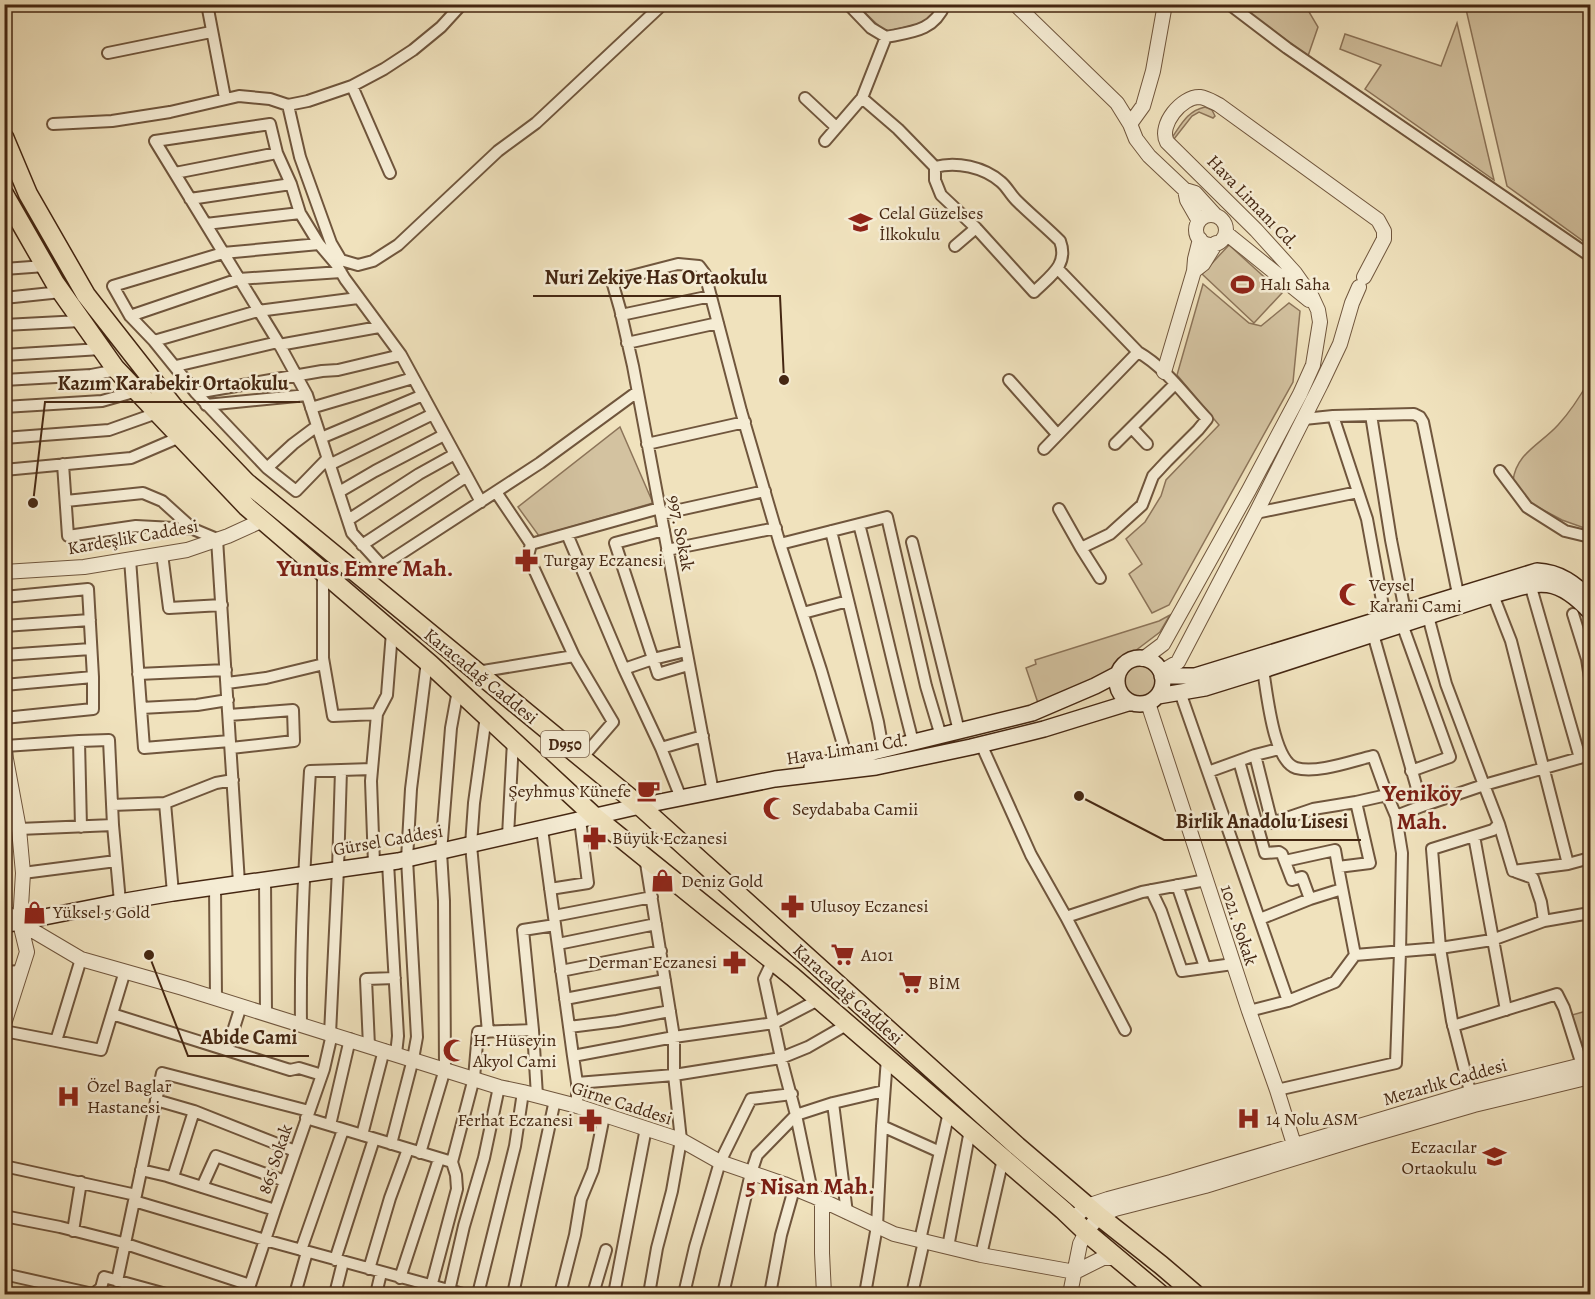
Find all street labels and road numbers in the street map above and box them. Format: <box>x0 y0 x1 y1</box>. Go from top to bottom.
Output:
street label: Hava Limanı Cd. <box>1202 149 1304 255</box>
street label: 997. Sokak <box>662 493 700 573</box>
street label: Kardeşlik Caddesi <box>66 514 200 560</box>
street label: Karacadağ Caddesi <box>419 622 543 730</box>
street label: Hava Limanı Cd. <box>784 728 910 770</box>
road number: D950 <box>541 731 589 757</box>
street label: Gürsel Caddesi <box>331 819 445 861</box>
street label: 1021. Sokak <box>1215 882 1263 968</box>
street label: Karacadağ Caddesi <box>788 938 908 1050</box>
street label: Mezarlık Caddesi <box>1380 1053 1510 1111</box>
street label: Girne Caddesi <box>569 1075 675 1131</box>
street label: 865 Sokak <box>252 1121 298 1197</box>

